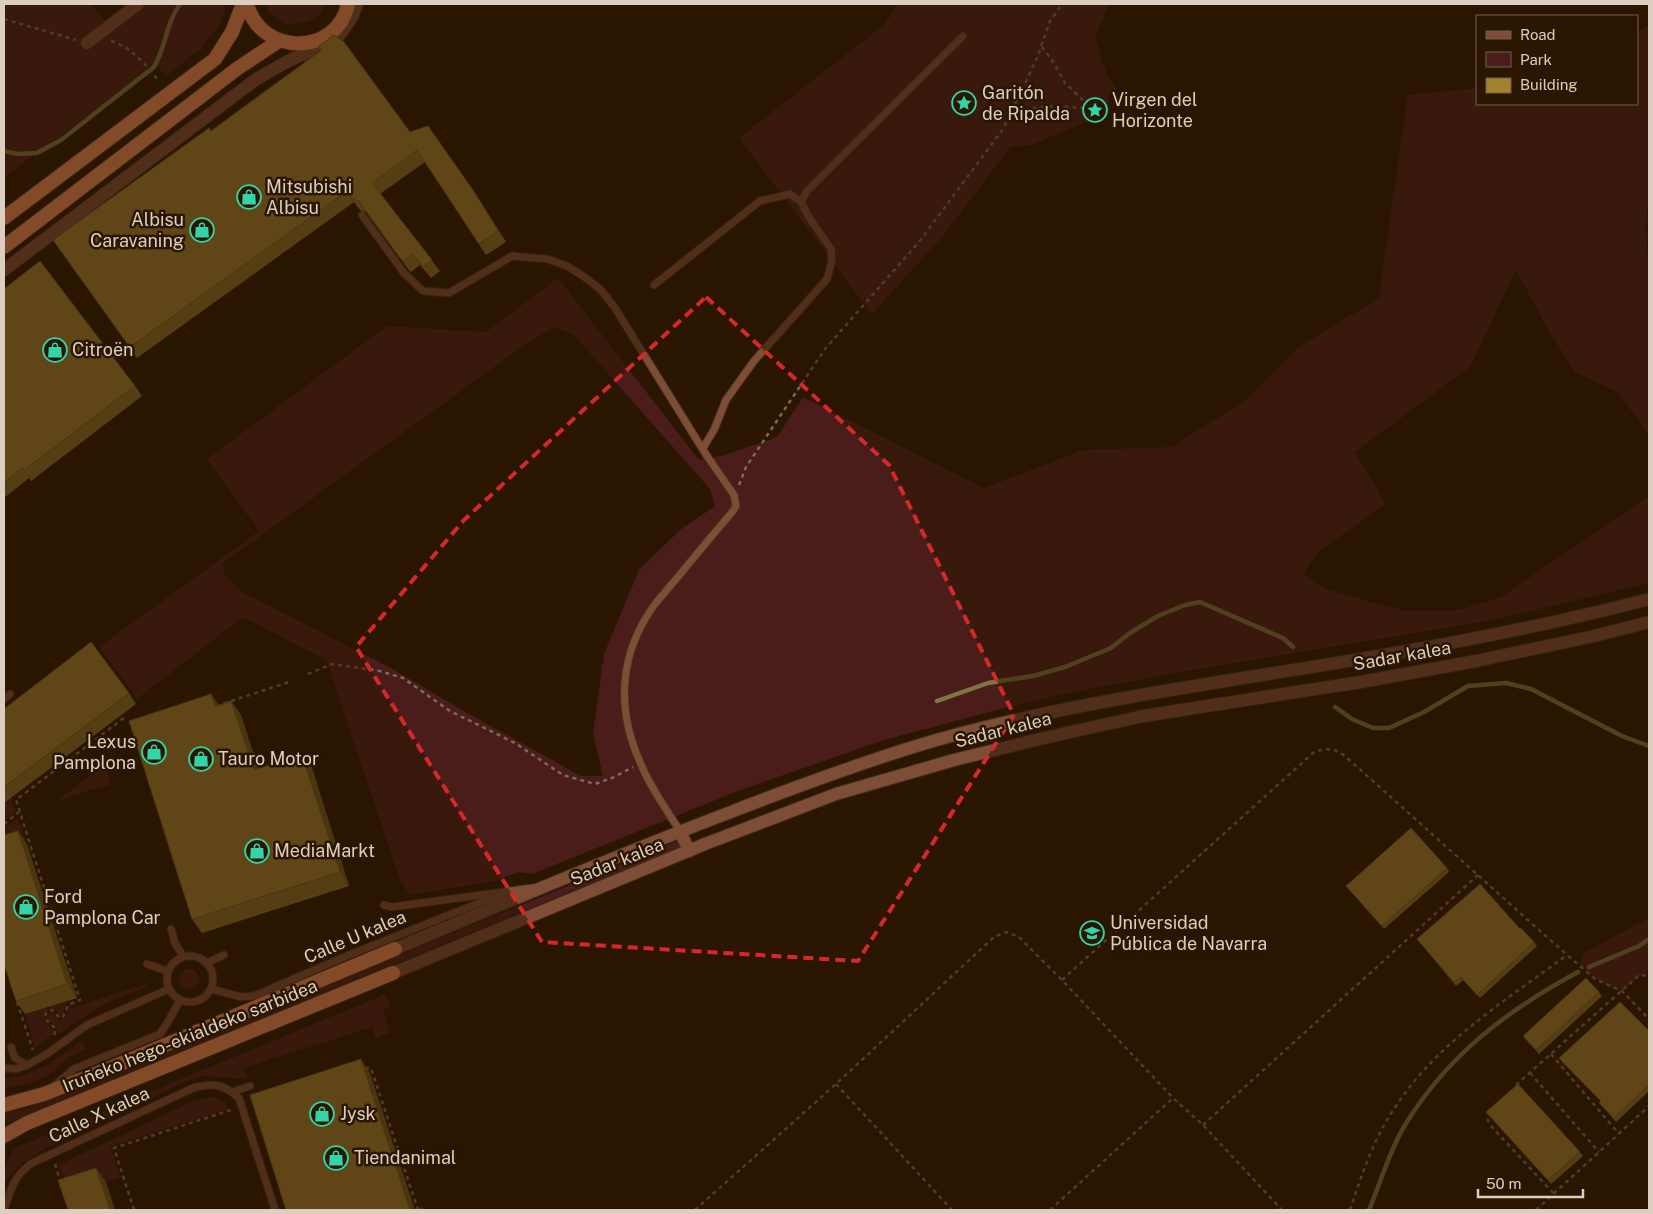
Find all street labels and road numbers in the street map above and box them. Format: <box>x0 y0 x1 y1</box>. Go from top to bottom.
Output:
street label: Sadar kalea <box>1351 637 1452 674</box>
street label: Sadar kalea <box>952 707 1053 752</box>
street label: Sadar kalea <box>567 833 667 890</box>
street label: Calle U kalea <box>301 906 409 967</box>
street label: Iruñeko hego-ekialdeko sarbidea <box>59 975 320 1096</box>
street label: Calle X kalea <box>45 1082 152 1147</box>

